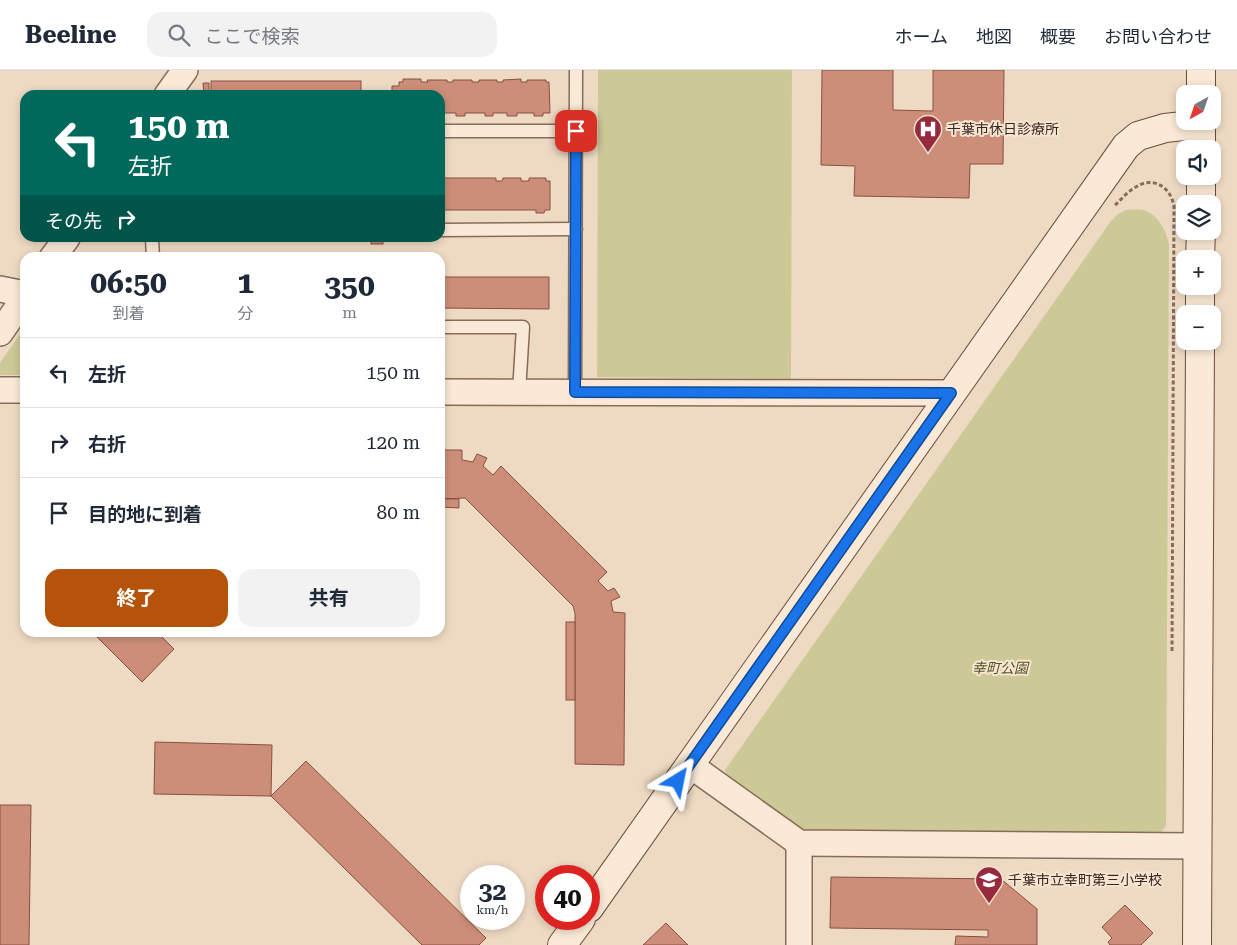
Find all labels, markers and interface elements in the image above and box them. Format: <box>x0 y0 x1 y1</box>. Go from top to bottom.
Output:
search box <box>147 12 497 57</box>
text: Beeline <box>25 21 117 49</box>
icon: search <box>165 21 193 49</box>
text: ここで検索 <box>205 25 300 48</box>
text: ホーム <box>895 26 948 47</box>
text: 地図 <box>976 26 1012 47</box>
text: 概要 <box>1040 26 1076 47</box>
text: お問い合わせ <box>1104 26 1212 47</box>
north arrow <box>1176 85 1221 130</box>
map controls <box>1176 85 1221 350</box>
text: 150 m <box>128 106 229 147</box>
icon: left <box>45 110 110 175</box>
pin <box>555 110 597 152</box>
hospital icon: 千葉市休日診療所 <box>913 114 943 153</box>
icon: arrive <box>562 117 590 145</box>
place label: 千葉市休日診療所 <box>947 121 1059 137</box>
button: sound <box>1176 140 1221 185</box>
text: 左折 <box>128 154 172 179</box>
button: layers <box>1176 195 1221 240</box>
icon: right <box>112 205 140 233</box>
text: その先 <box>45 210 102 233</box>
button: + <box>1176 250 1221 295</box>
text: 06:50 <box>90 265 167 300</box>
text: 1 <box>237 265 254 300</box>
text: 350 <box>324 268 375 303</box>
text: m <box>342 303 357 322</box>
text: 到着 <box>113 304 145 323</box>
text: 分 <box>238 304 254 323</box>
button: − <box>1176 305 1221 350</box>
icon: left <box>45 359 73 387</box>
text: 150 m <box>366 361 420 384</box>
text: 左折 <box>88 363 126 386</box>
icon: right <box>45 429 73 457</box>
text: 120 m <box>366 431 420 454</box>
text: 右折 <box>88 433 126 456</box>
icon: arrive <box>45 499 73 527</box>
text: 80 m <box>377 501 420 524</box>
text: 目的地に到着 <box>88 503 202 526</box>
button: 終了 <box>45 569 228 627</box>
button: 共有 <box>238 569 420 627</box>
park label: 幸町公園 <box>972 660 1030 676</box>
position arrow <box>651 754 703 806</box>
speed limit sign: 40 <box>535 865 600 930</box>
school or university icon: 千葉市立幸町第三小学校 <box>974 865 1004 904</box>
place label: 千葉市立幸町第三小学校 <box>1008 872 1162 888</box>
text: 32 <box>478 877 507 906</box>
text: km/h <box>476 903 509 917</box>

